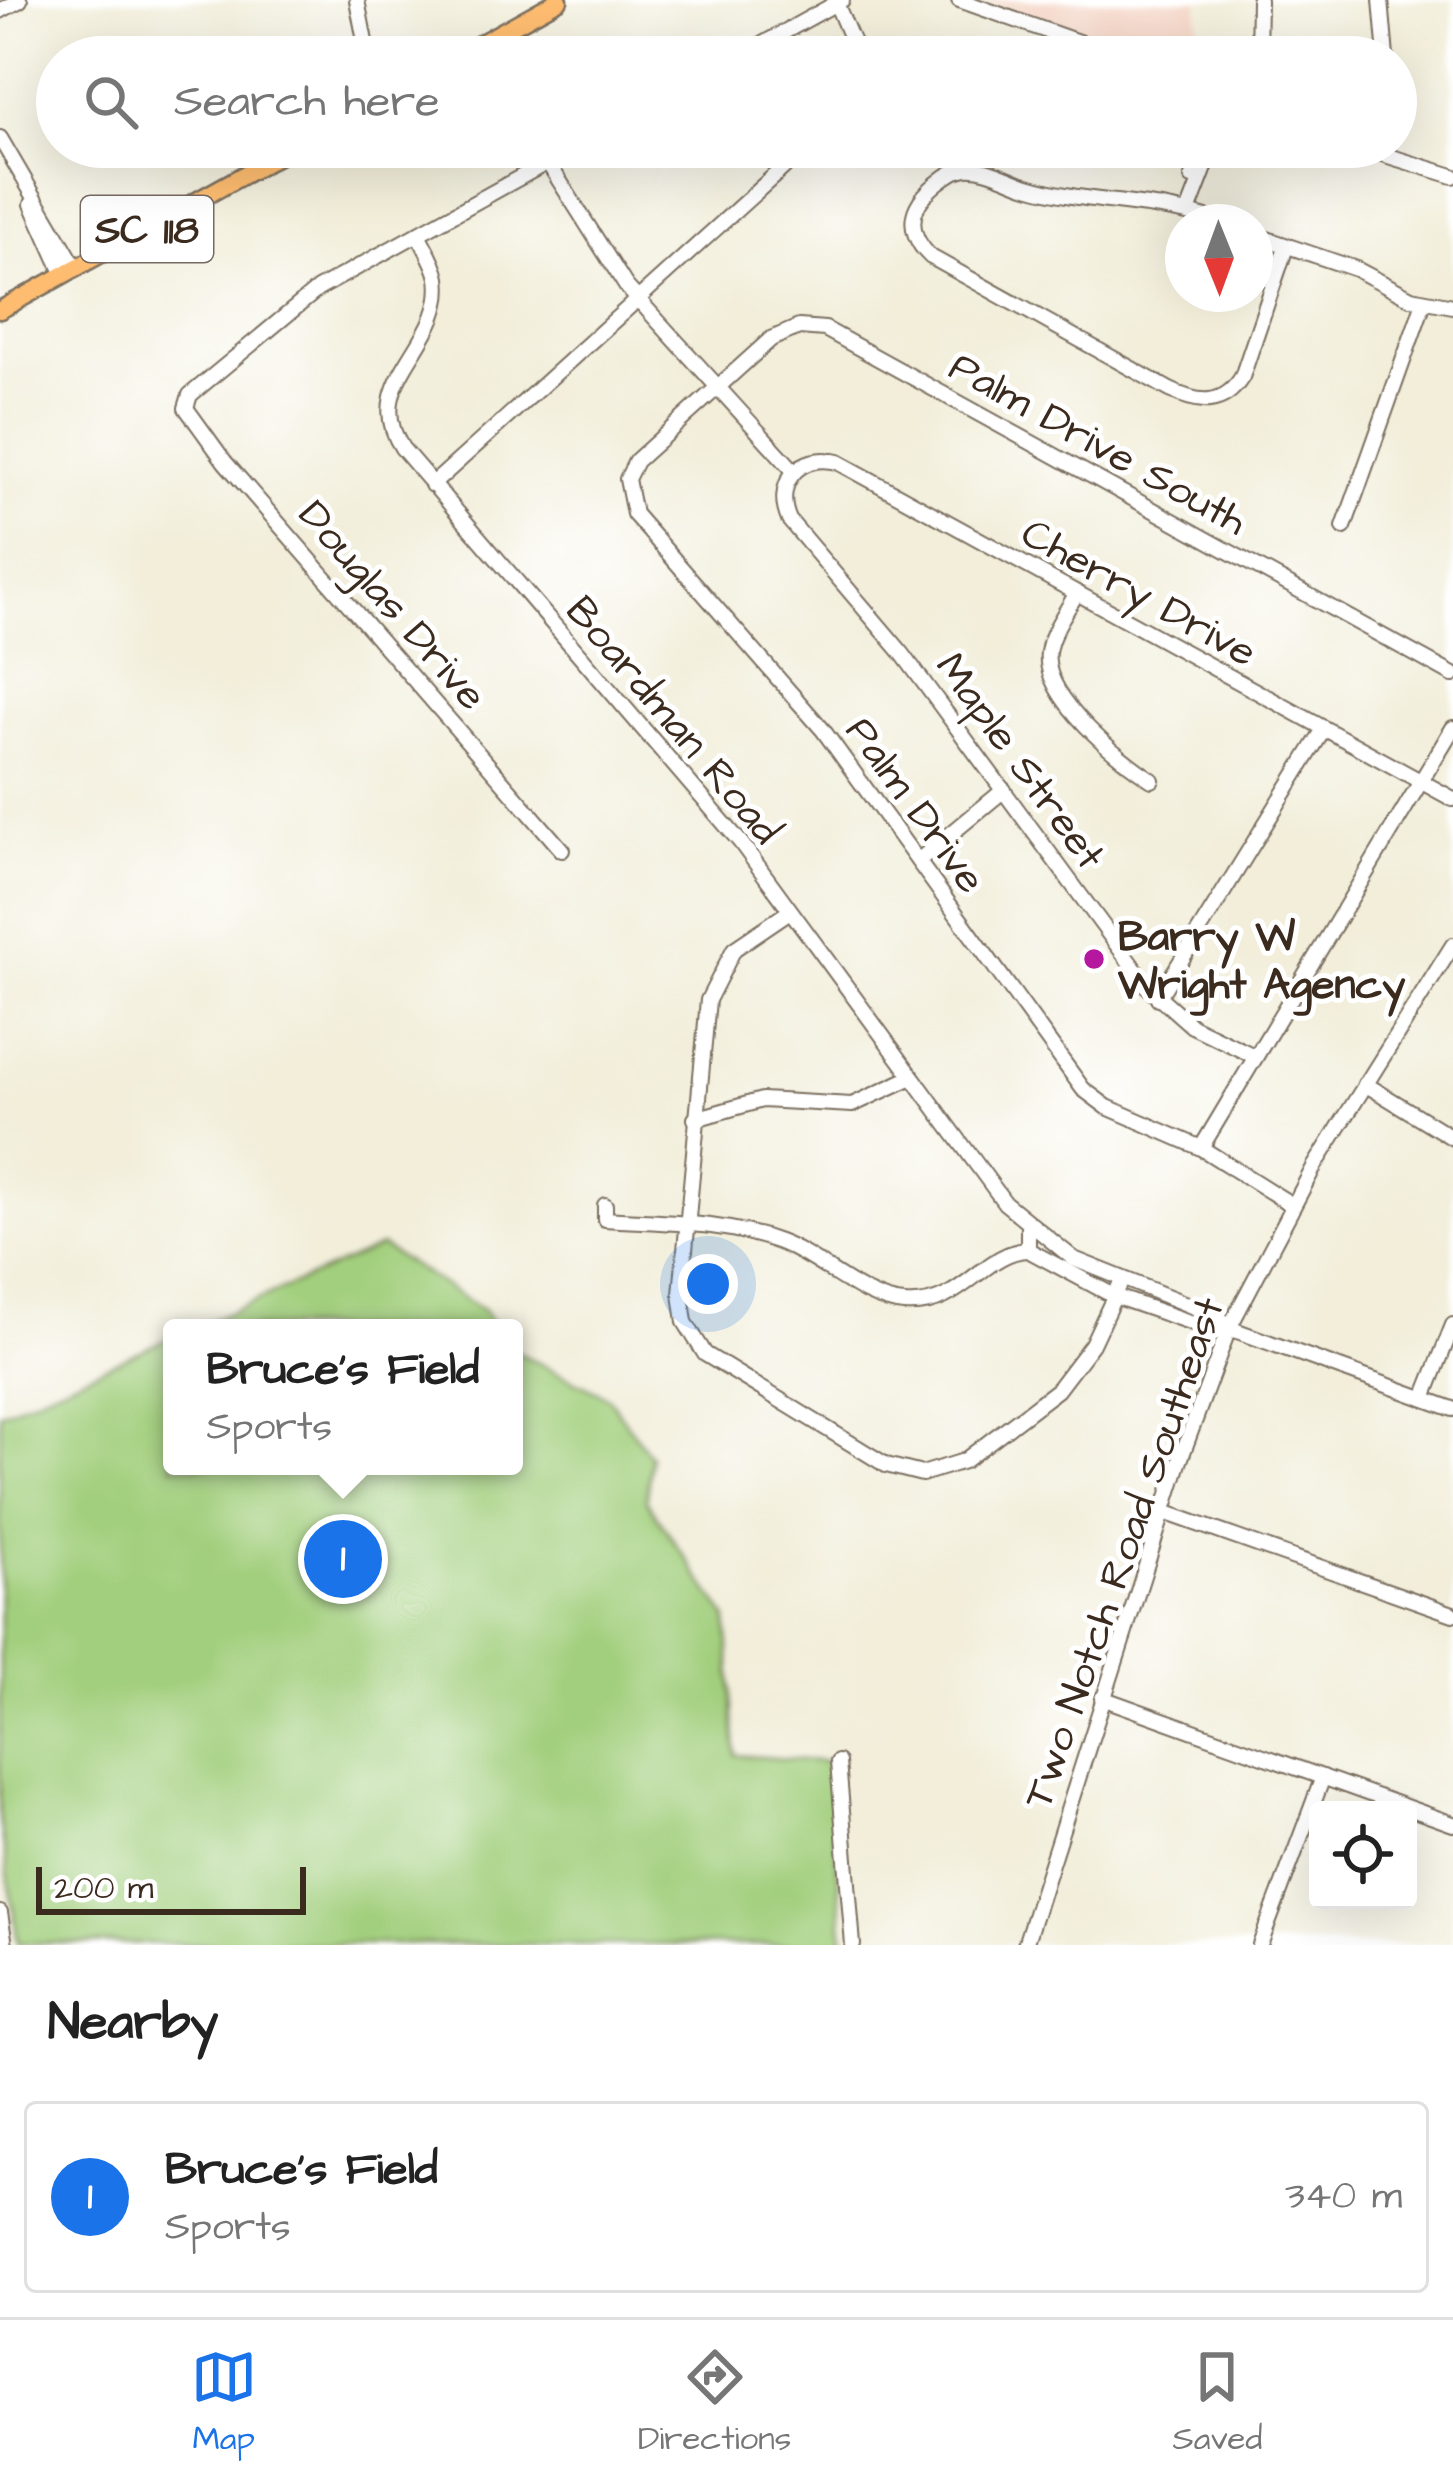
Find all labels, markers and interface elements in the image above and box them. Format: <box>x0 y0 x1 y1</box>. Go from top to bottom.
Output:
search box <box>36 36 1417 168</box>
icon: search <box>78 69 144 135</box>
text: Search here <box>174 71 440 133</box>
road number: SC 118 <box>81 196 213 262</box>
north arrow <box>1165 204 1273 312</box>
street label: Palm Drive South <box>938 339 1257 551</box>
street label: Douglas Drive <box>284 488 499 723</box>
street label: Cherry Drive <box>1010 505 1267 683</box>
street label: Boardman Road <box>552 584 794 858</box>
street label: Maple Street <box>921 641 1118 882</box>
street label: Palm Drive <box>831 706 998 906</box>
place label: Barry W Wright Agency <box>1117 909 1405 1017</box>
marker: Barry W Wright Agency <box>1081 946 1107 972</box>
your location <box>678 1254 738 1314</box>
street label: Two Notch Road Southeast <box>1010 1290 1240 1816</box>
popup <box>163 1319 523 1475</box>
text: Bruce's Field <box>207 1339 479 1401</box>
text: Sports <box>207 1401 332 1455</box>
pin: 1 <box>304 1514 382 1604</box>
map controls <box>1309 1801 1417 1909</box>
button: locate <box>1309 1801 1417 1909</box>
scale bar <box>36 1861 306 1914</box>
text: 200 m <box>54 1865 153 1911</box>
text: Nearby <box>48 1988 218 2059</box>
text: Bruce's Field <box>165 2139 438 2201</box>
text: 1 <box>88 2170 93 2224</box>
text: 340 m <box>1285 2170 1402 2224</box>
text: Sports <box>165 2201 291 2255</box>
tab: Map <box>191 2344 257 2462</box>
tab: Directions <box>638 2344 791 2462</box>
tab: Saved <box>1172 2344 1262 2462</box>

